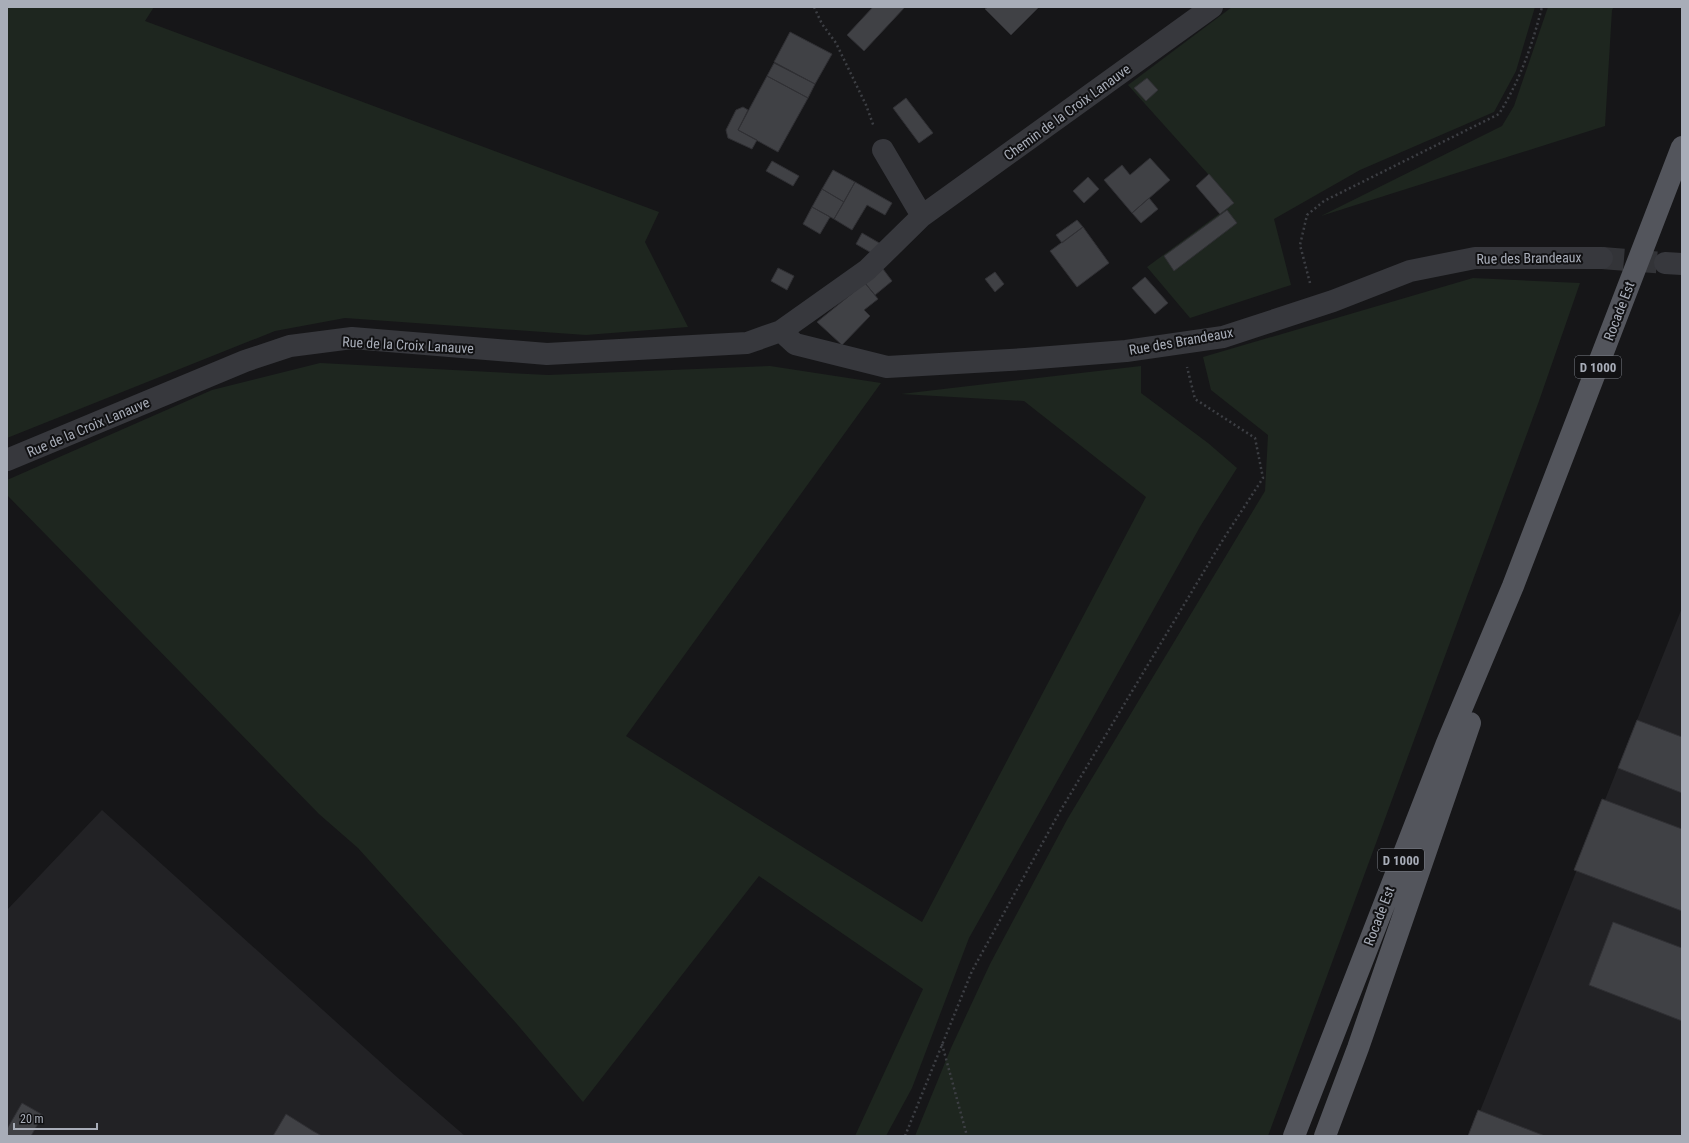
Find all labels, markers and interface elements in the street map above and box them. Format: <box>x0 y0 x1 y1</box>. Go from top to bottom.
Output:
street label: Chemin de la Croix Lanauve <box>1001 60 1134 163</box>
street label: Rue des Brandeaux <box>1476 249 1582 267</box>
street label: Rocade Est <box>1600 279 1638 343</box>
street label: Rue des Brandeaux <box>1128 324 1234 358</box>
street label: Rue de la Croix Lanauve <box>342 334 475 356</box>
road number: D 1000 <box>1575 356 1621 378</box>
street label: Rue de la Croix Lanauve <box>24 394 152 460</box>
road number: D 1000 <box>1378 849 1424 871</box>
street label: Rocade Est <box>1360 884 1398 948</box>
scale bar <box>14 1105 97 1131</box>
text: 20 m <box>20 1112 44 1126</box>

